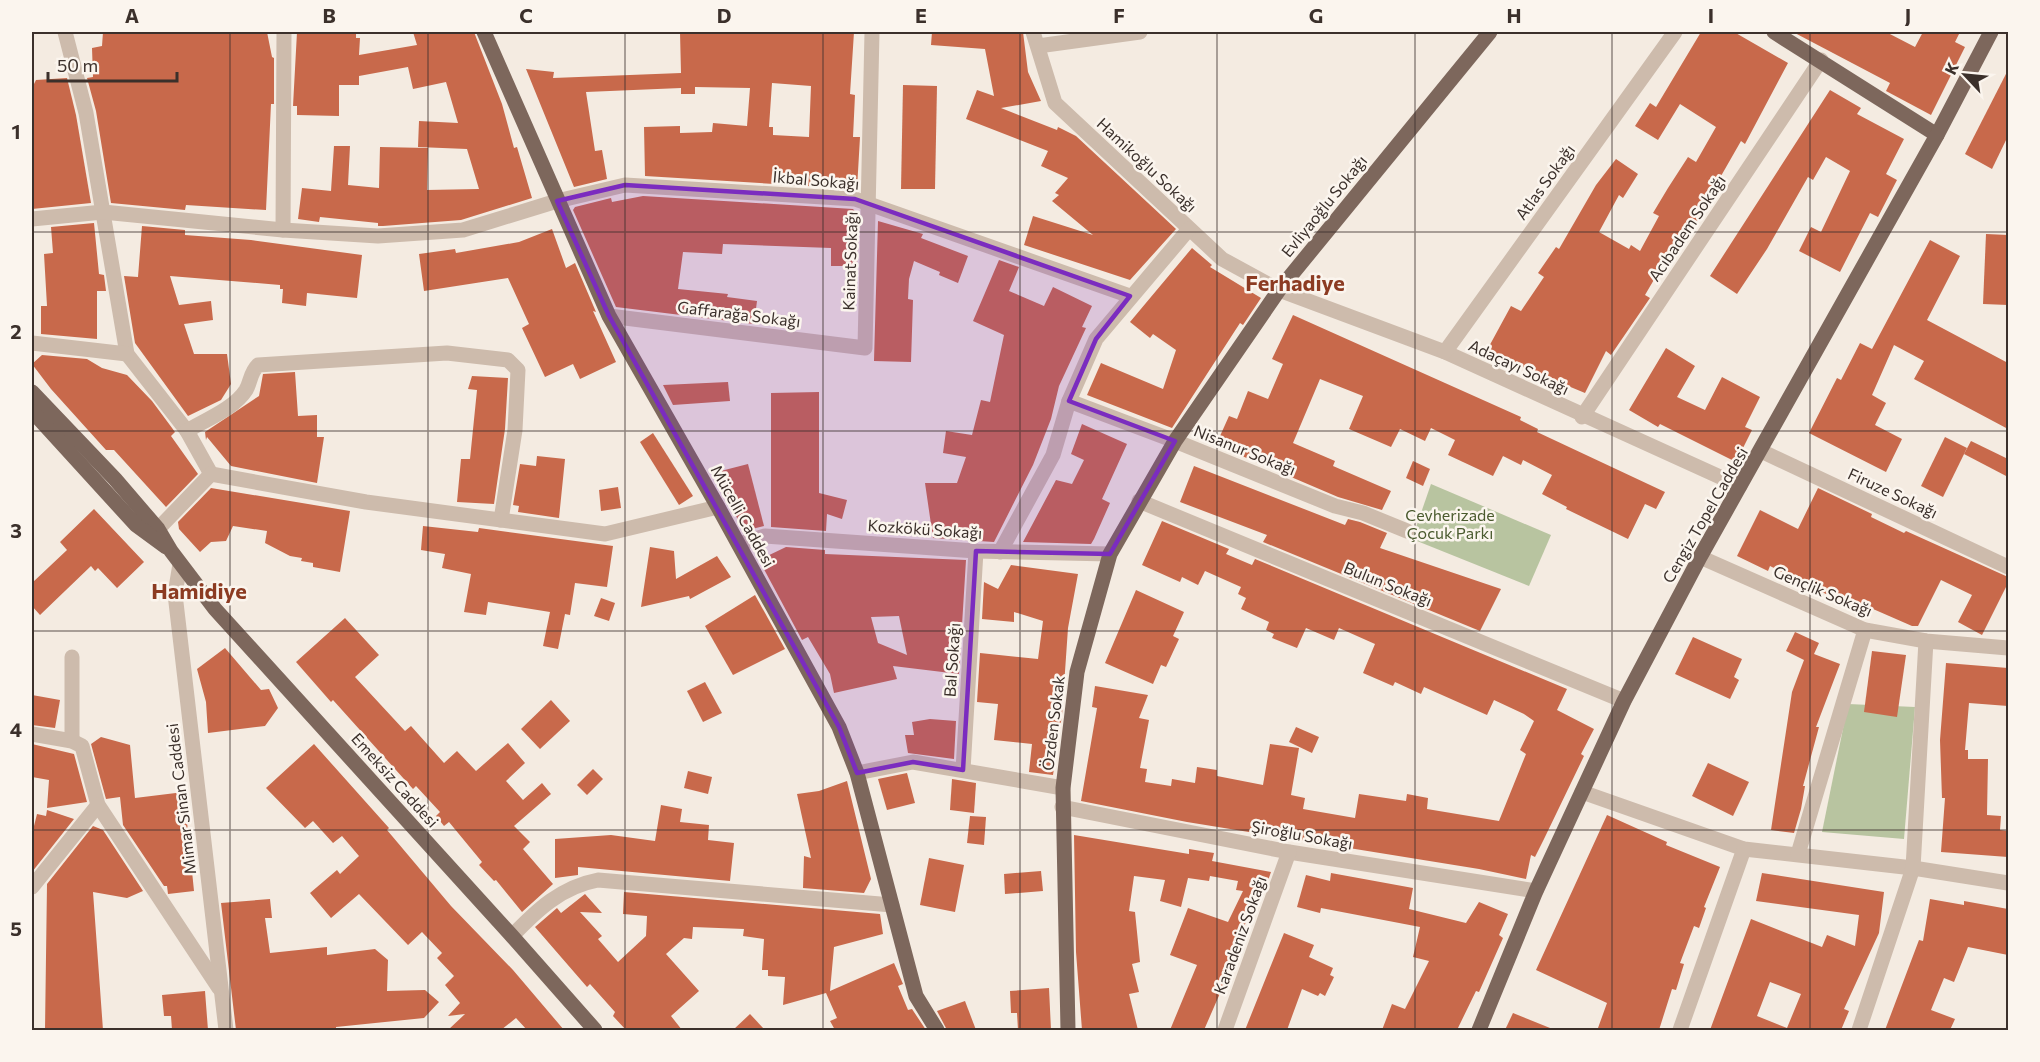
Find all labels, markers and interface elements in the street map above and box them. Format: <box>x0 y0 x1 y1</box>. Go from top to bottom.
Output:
text: A <box>125 3 139 27</box>
text: B <box>322 3 336 27</box>
text: C <box>519 3 533 27</box>
text: D <box>717 3 731 27</box>
text: E <box>915 3 927 27</box>
text: F <box>1113 3 1125 27</box>
text: G <box>1309 3 1323 27</box>
text: H <box>1507 3 1522 27</box>
text: I <box>1708 3 1714 27</box>
text: J <box>1905 3 1911 27</box>
scale bar <box>48 45 177 83</box>
north arrow <box>1935 45 1995 105</box>
text: 50 m <box>57 54 98 76</box>
text: K <box>1940 59 1962 77</box>
street label: Hamikoğlu Sokağı <box>1093 113 1201 216</box>
text: 1 <box>11 119 21 143</box>
street label: Atlas Sokağı <box>1511 140 1578 223</box>
street label: Evliyaoğlu Sokağı <box>1277 151 1370 260</box>
street label: İkbal Sokağı <box>772 166 860 193</box>
street label: Acıbadem Sokağı <box>1644 171 1729 284</box>
street label: Kainat Sokağı <box>838 211 861 311</box>
district label: Ferhadiye <box>1245 269 1345 296</box>
street label: Gaffarağa Sokağı <box>676 297 802 330</box>
text: 2 <box>10 319 22 343</box>
street label: Adaçayı Sokağı <box>1466 335 1572 398</box>
street label: Nisanur Sokağı <box>1191 420 1299 479</box>
street label: Cengiz Topel Caddesi <box>1658 443 1751 586</box>
street label: Mücelli Caddesi <box>708 462 779 570</box>
street label: Firuze Sokağı <box>1845 463 1941 522</box>
park label: Cevherizade Çocuk Parkı <box>1405 505 1495 542</box>
street label: Kozkökü Sokağı <box>867 515 983 542</box>
text: 3 <box>10 518 22 542</box>
street label: Bulun Sokağı <box>1341 557 1435 610</box>
street label: Gençlik Sokağı <box>1771 561 1876 620</box>
district label: Hamidiye <box>151 577 247 604</box>
street label: Bal Sokağı <box>939 622 964 698</box>
street label: Özden Sokak <box>1037 674 1068 772</box>
text: 4 <box>10 717 22 741</box>
street label: Mimar Sinan Caddesi <box>162 722 199 876</box>
street label: Emeksiz Caddesi <box>348 728 443 831</box>
street label: Şiroğlu Sokağı <box>1250 816 1354 853</box>
street label: Karadeniz Sokağı <box>1209 873 1270 997</box>
text: 5 <box>10 916 22 940</box>

